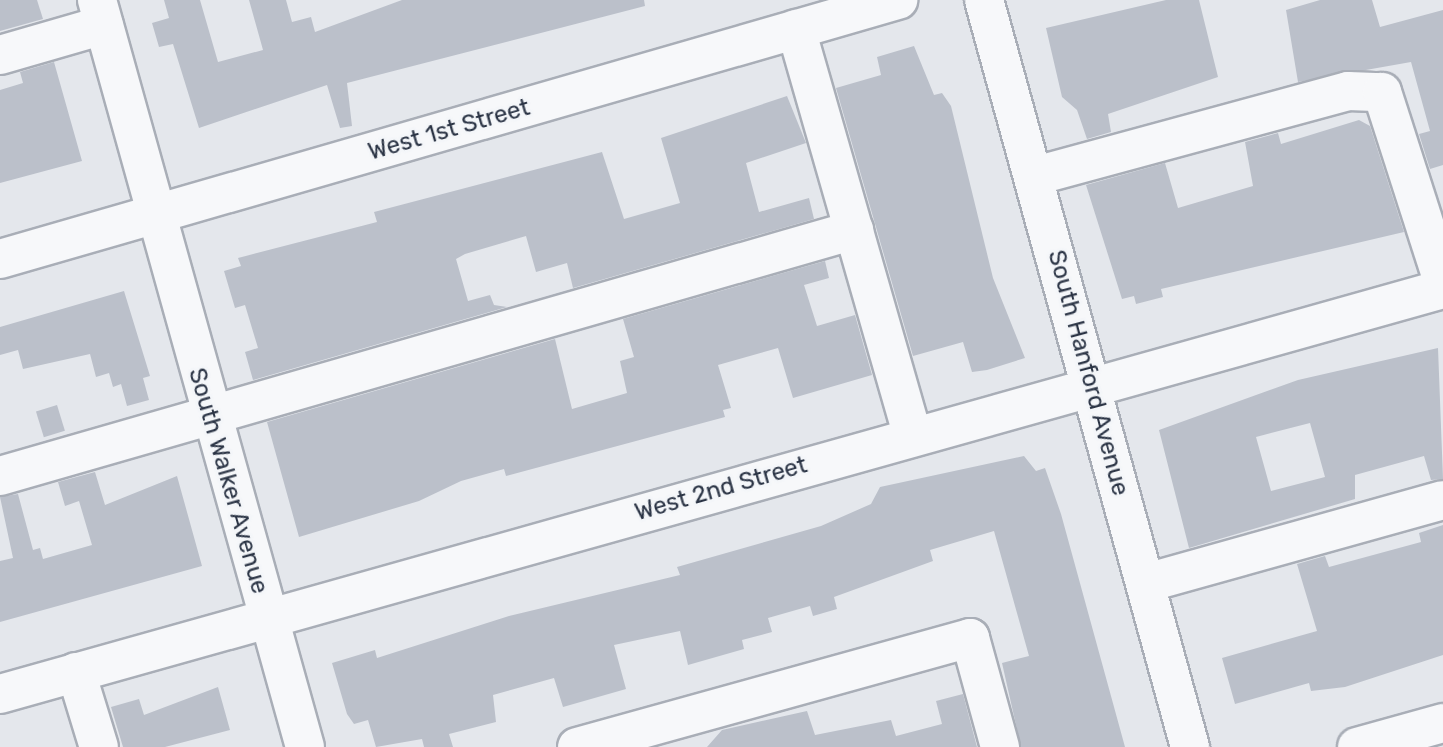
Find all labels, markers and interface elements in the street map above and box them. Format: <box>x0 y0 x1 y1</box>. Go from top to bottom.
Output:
street label: West 1st Street <box>365 93 533 167</box>
street label: South Hanford Avenue <box>1041 247 1135 499</box>
street label: South Walker Avenue <box>182 364 274 598</box>
street label: West 2nd Street <box>632 451 810 527</box>

